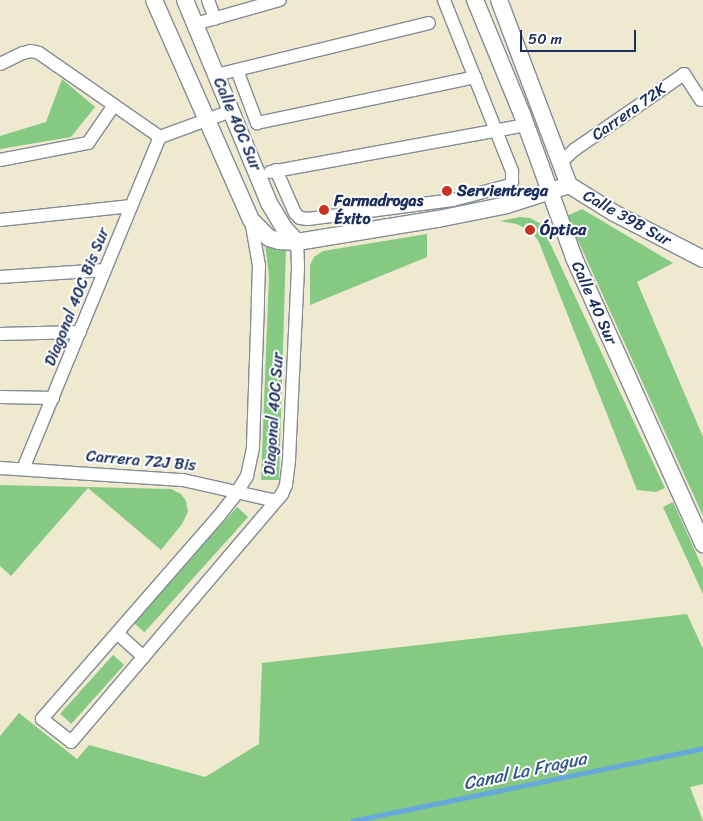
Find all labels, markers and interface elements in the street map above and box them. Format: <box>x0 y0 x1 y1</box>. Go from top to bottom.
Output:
scale bar <box>523 20 639 52</box>
text: 50 m <box>528 26 562 52</box>
street label: Calle 40C Sur <box>209 75 265 173</box>
street label: Carrera 72K <box>588 79 670 145</box>
place label: Servientrega <box>457 181 548 201</box>
marker: Servientrega <box>441 185 453 197</box>
street label: Calle 39B Sur <box>580 186 674 250</box>
place label: Farmadrogas Éxito <box>334 191 423 229</box>
marker: Farmadrogas Éxito <box>318 204 330 216</box>
place label: Óptica <box>540 220 586 240</box>
street label: Diagonal 40C Bis Sur <box>40 224 114 370</box>
marker: Óptica <box>524 224 536 236</box>
street label: Calle 40 Sur <box>567 258 621 348</box>
street label: Diagonal 40C Sur <box>260 352 288 476</box>
street label: Carrera 72J Bis <box>85 447 197 475</box>
water label: Canal La Fragua <box>462 747 588 795</box>

